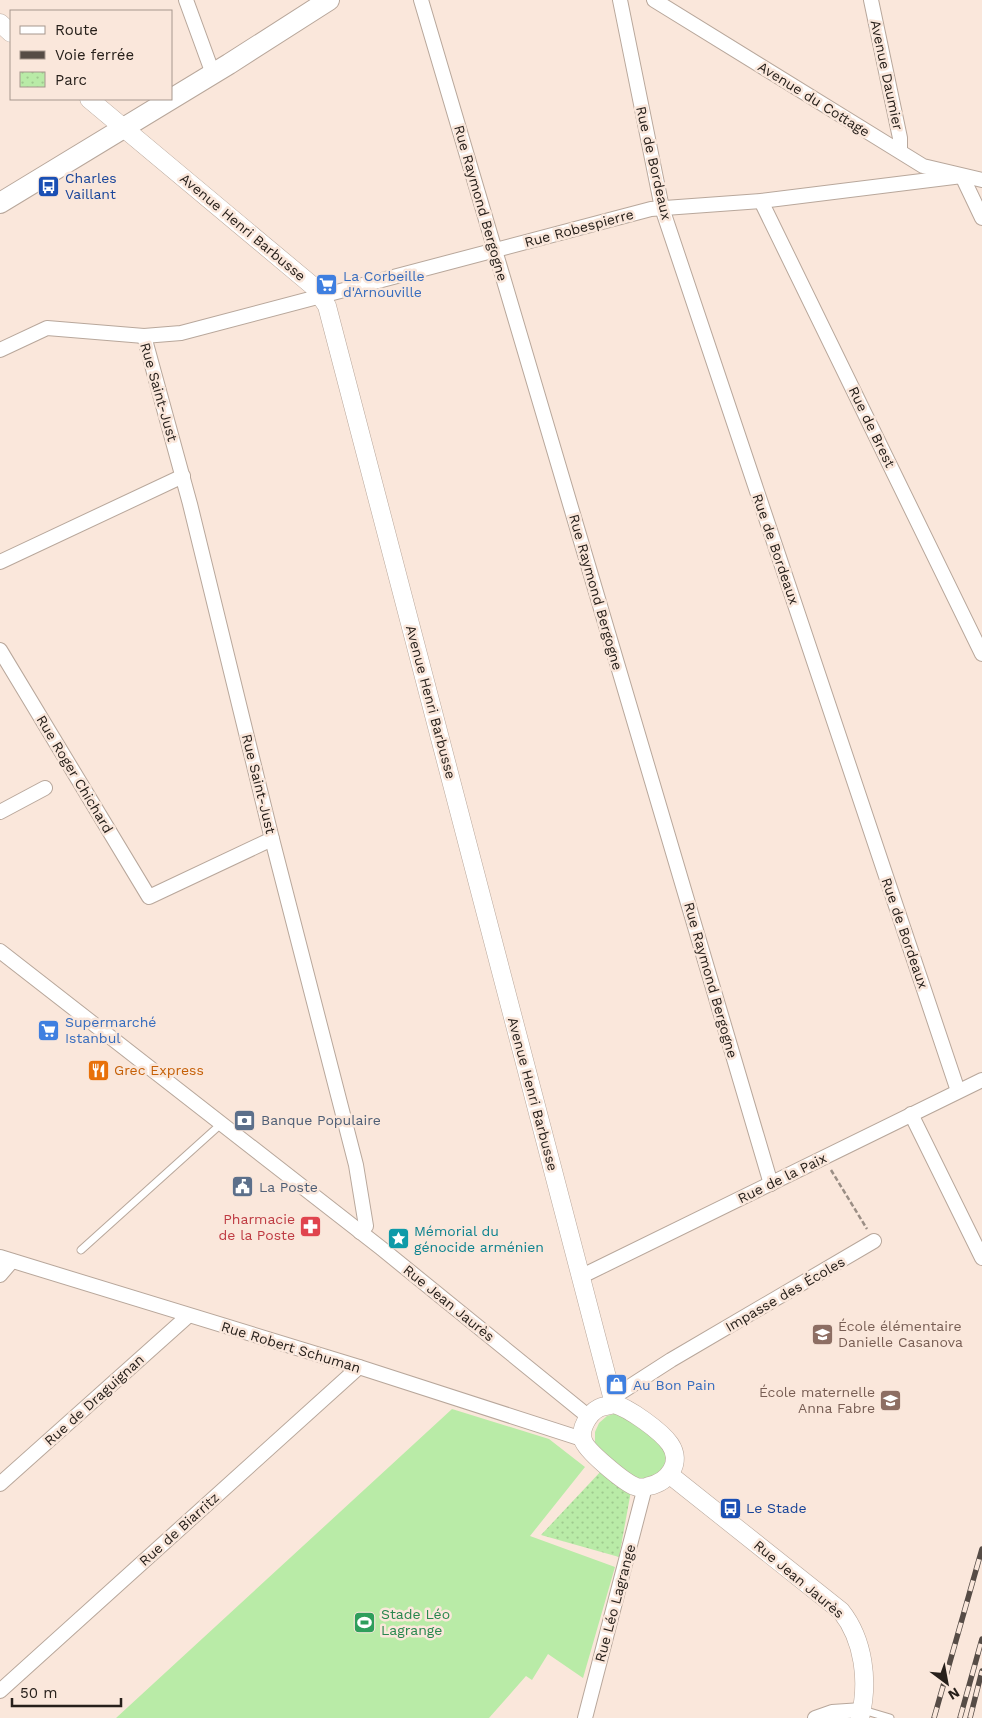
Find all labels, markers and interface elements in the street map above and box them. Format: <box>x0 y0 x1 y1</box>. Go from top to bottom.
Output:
legend <box>10 10 172 100</box>
street label: Avenue Daumier <box>868 19 907 132</box>
text: Route <box>55 21 98 39</box>
text: Voie ferrée <box>55 46 134 64</box>
street label: Avenue du Cottage <box>755 58 873 140</box>
text: Parc <box>55 71 87 89</box>
street label: Rue de Bordeaux <box>633 105 675 221</box>
street label: Rue Raymond Bergogne <box>451 123 511 283</box>
place label: Charles Vaillant <box>65 170 117 202</box>
street label: Avenue Henri Barbusse <box>177 170 309 284</box>
bus stop icon: Charles Vaillant <box>37 174 61 198</box>
street label: Rue Robespierre <box>523 206 635 250</box>
place label: La Corbeille d'Arnouville <box>343 268 425 300</box>
supermarket icon: La Corbeille d'Arnouville <box>315 272 339 296</box>
street label: Rue Saint-Just <box>137 341 181 443</box>
street label: Rue de Brest <box>845 384 899 470</box>
street label: Rue de Bordeaux <box>750 491 802 607</box>
street label: Rue Raymond Bergogne <box>566 512 626 672</box>
street label: Avenue Henri Barbusse <box>403 623 459 781</box>
street label: Rue Roger Chichard <box>34 712 116 836</box>
street label: Rue Saint-Just <box>239 732 279 836</box>
street label: Rue de Bordeaux <box>879 875 931 991</box>
street label: Rue Raymond Bergogne <box>681 900 741 1060</box>
place label: Supermarché Istanbul <box>65 1014 156 1046</box>
street label: Avenue Henri Barbusse <box>505 1015 561 1173</box>
supermarket icon: Supermarché Istanbul <box>37 1018 61 1042</box>
restaurant icon: Grec Express <box>86 1058 110 1082</box>
place label: Grec Express <box>114 1062 204 1078</box>
bank icon: Banque Populaire <box>233 1108 257 1132</box>
place label: Banque Populaire <box>261 1112 381 1128</box>
street label: Rue de la Paix <box>735 1150 829 1206</box>
public building icon: La Poste <box>231 1175 255 1199</box>
place label: La Poste <box>259 1179 318 1195</box>
place label: Pharmacie de la Poste <box>219 1211 295 1243</box>
pharmacy icon: Pharmacie de la Poste <box>299 1215 323 1239</box>
place label: Mémorial du génocide arménien <box>414 1223 544 1255</box>
place icon: Mémorial du génocide arménien <box>386 1227 410 1251</box>
street label: Impasse des Écoles <box>722 1253 848 1335</box>
street label: Rue Jean Jaurès <box>400 1261 498 1345</box>
street label: Rue Robert Schuman <box>219 1318 363 1376</box>
place label: École élémentaire Danielle Casanova <box>838 1318 963 1350</box>
school or university icon: École élémentaire Danielle Casanova <box>810 1322 834 1346</box>
street label: Rue de Draguignan <box>41 1351 147 1449</box>
shop icon: Au Bon Pain <box>605 1373 629 1397</box>
place label: Au Bon Pain <box>633 1377 715 1393</box>
place label: École maternelle Anna Fabre <box>759 1384 875 1416</box>
school or university icon: École maternelle Anna Fabre <box>879 1388 903 1412</box>
street label: Rue de Biarritz <box>136 1489 222 1569</box>
bus stop icon: Le Stade <box>718 1496 742 1520</box>
place label: Le Stade <box>746 1500 807 1516</box>
street label: Rue Jean Jaurès <box>751 1537 847 1621</box>
street label: Rue Léo Lagrange <box>592 1542 638 1664</box>
place label: Stade Léo Lagrange <box>381 1606 450 1638</box>
sports icon: Stade Léo Lagrange <box>353 1610 377 1634</box>
north arrow <box>922 1658 972 1708</box>
scale bar <box>12 1676 121 1708</box>
text: 50 m <box>20 1684 57 1702</box>
text: N <box>945 1684 963 1704</box>

